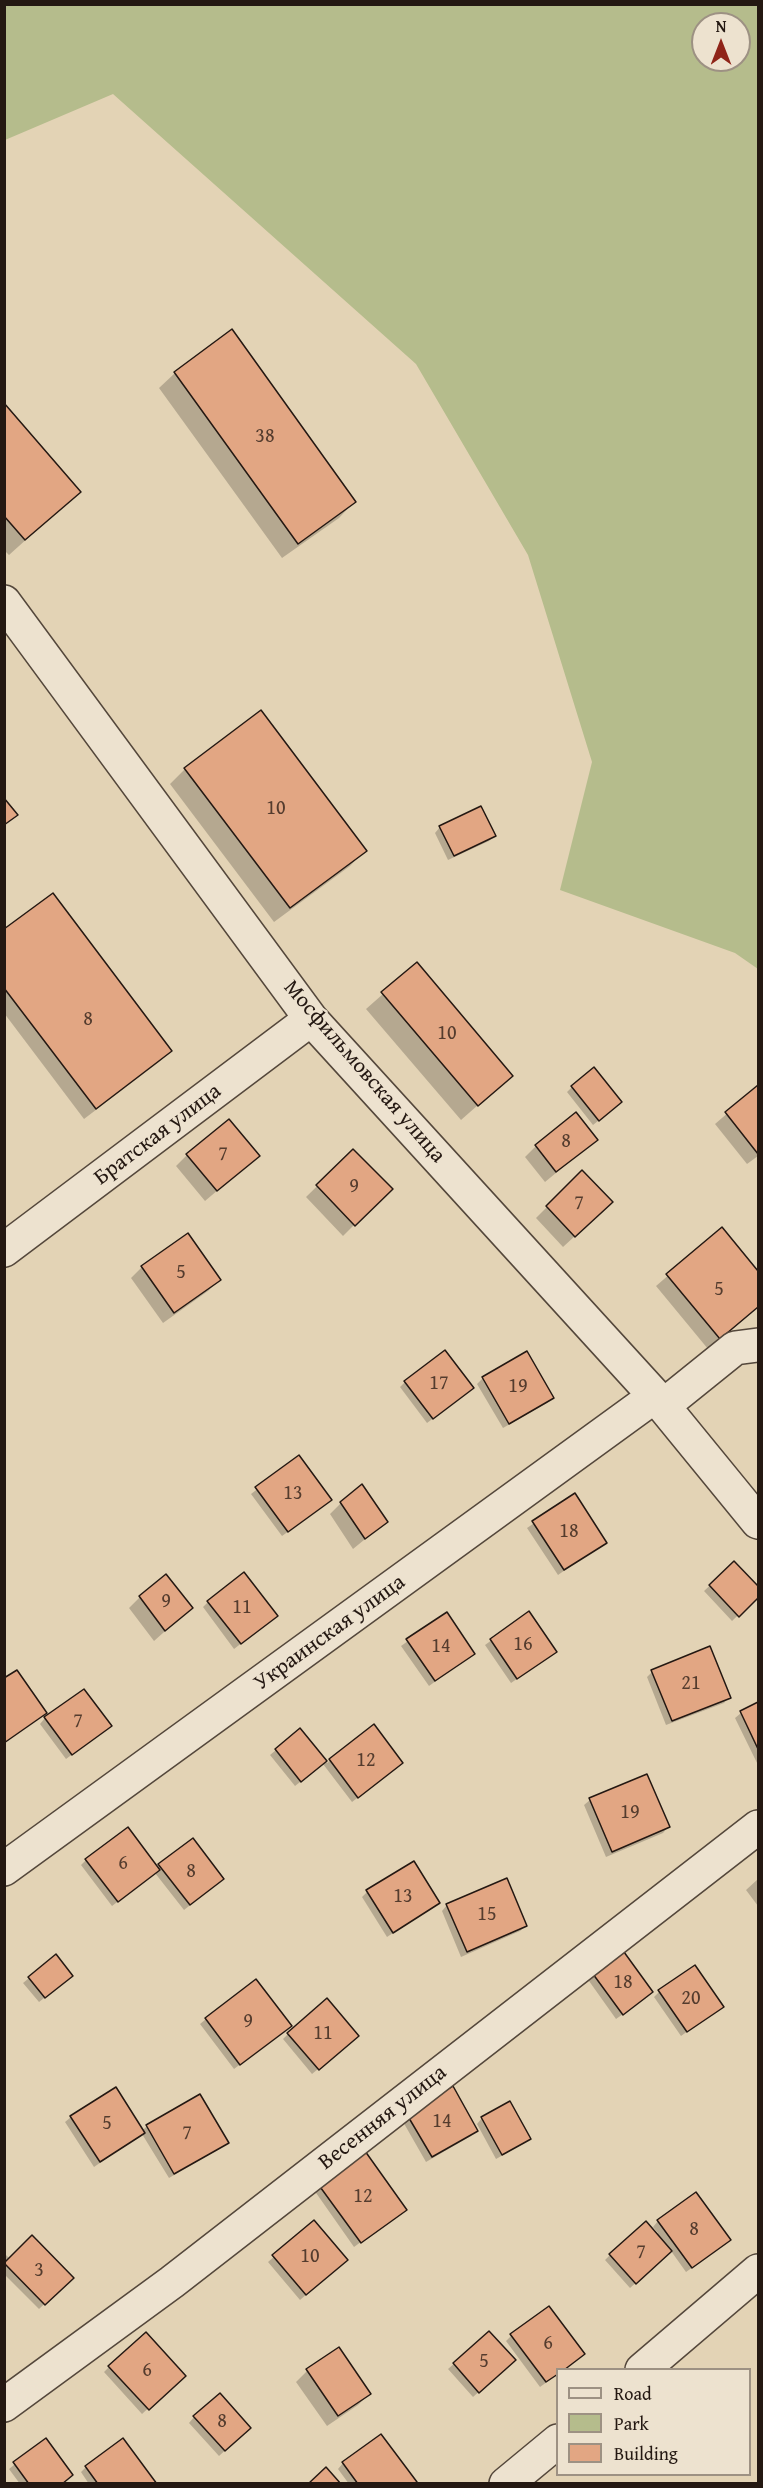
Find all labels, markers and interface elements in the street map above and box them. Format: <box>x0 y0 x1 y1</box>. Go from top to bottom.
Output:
north arrow <box>691 12 751 72</box>
text: N <box>716 14 726 38</box>
house number: 38 <box>255 425 275 449</box>
house number: 10 <box>266 797 286 821</box>
street label: Мосфильмовская улица <box>277 975 451 1169</box>
house number: 8 <box>83 1008 93 1032</box>
house number: 10 <box>437 1022 457 1046</box>
street label: Братская улица <box>89 1079 227 1191</box>
house number: 8 <box>561 1130 571 1154</box>
house number: 7 <box>218 1143 228 1167</box>
house number: 9 <box>349 1175 359 1199</box>
house number: 7 <box>574 1192 584 1216</box>
house number: 5 <box>176 1261 186 1285</box>
house number: 5 <box>714 1278 724 1302</box>
house number: 17 <box>429 1372 449 1396</box>
house number: 19 <box>508 1375 528 1399</box>
house number: 13 <box>283 1482 303 1506</box>
house number: 18 <box>559 1520 579 1544</box>
street label: Украинская улица <box>249 1569 411 1697</box>
house number: 9 <box>161 1590 171 1614</box>
house number: 11 <box>232 1596 252 1620</box>
house number: 16 <box>513 1633 533 1657</box>
house number: 14 <box>431 1635 451 1659</box>
house number: 21 <box>681 1672 701 1696</box>
house number: 7 <box>73 1710 83 1734</box>
house number: 12 <box>356 1749 376 1773</box>
house number: 19 <box>620 1801 640 1825</box>
house number: 6 <box>118 1852 128 1876</box>
house number: 8 <box>186 1860 196 1884</box>
house number: 13 <box>393 1885 413 1909</box>
house number: 15 <box>477 1903 497 1927</box>
house number: 18 <box>613 1971 633 1995</box>
house number: 20 <box>681 1987 701 2011</box>
house number: 9 <box>243 2010 253 2034</box>
house number: 11 <box>313 2022 333 2046</box>
street label: Весенняя улица <box>314 2060 452 2176</box>
house number: 14 <box>432 2110 452 2134</box>
house number: 5 <box>102 2112 112 2136</box>
house number: 7 <box>182 2122 192 2146</box>
house number: 12 <box>353 2185 373 2209</box>
house number: 8 <box>689 2218 699 2242</box>
house number: 7 <box>636 2241 646 2265</box>
house number: 10 <box>300 2245 320 2269</box>
house number: 3 <box>34 2259 44 2283</box>
house number: 6 <box>543 2332 553 2356</box>
house number: 5 <box>479 2350 489 2374</box>
house number: 6 <box>142 2359 152 2383</box>
legend <box>556 2368 751 2476</box>
text: Road <box>614 2380 652 2407</box>
house number: 8 <box>217 2410 227 2434</box>
text: Park <box>614 2410 649 2437</box>
text: Building <box>614 2440 678 2467</box>

